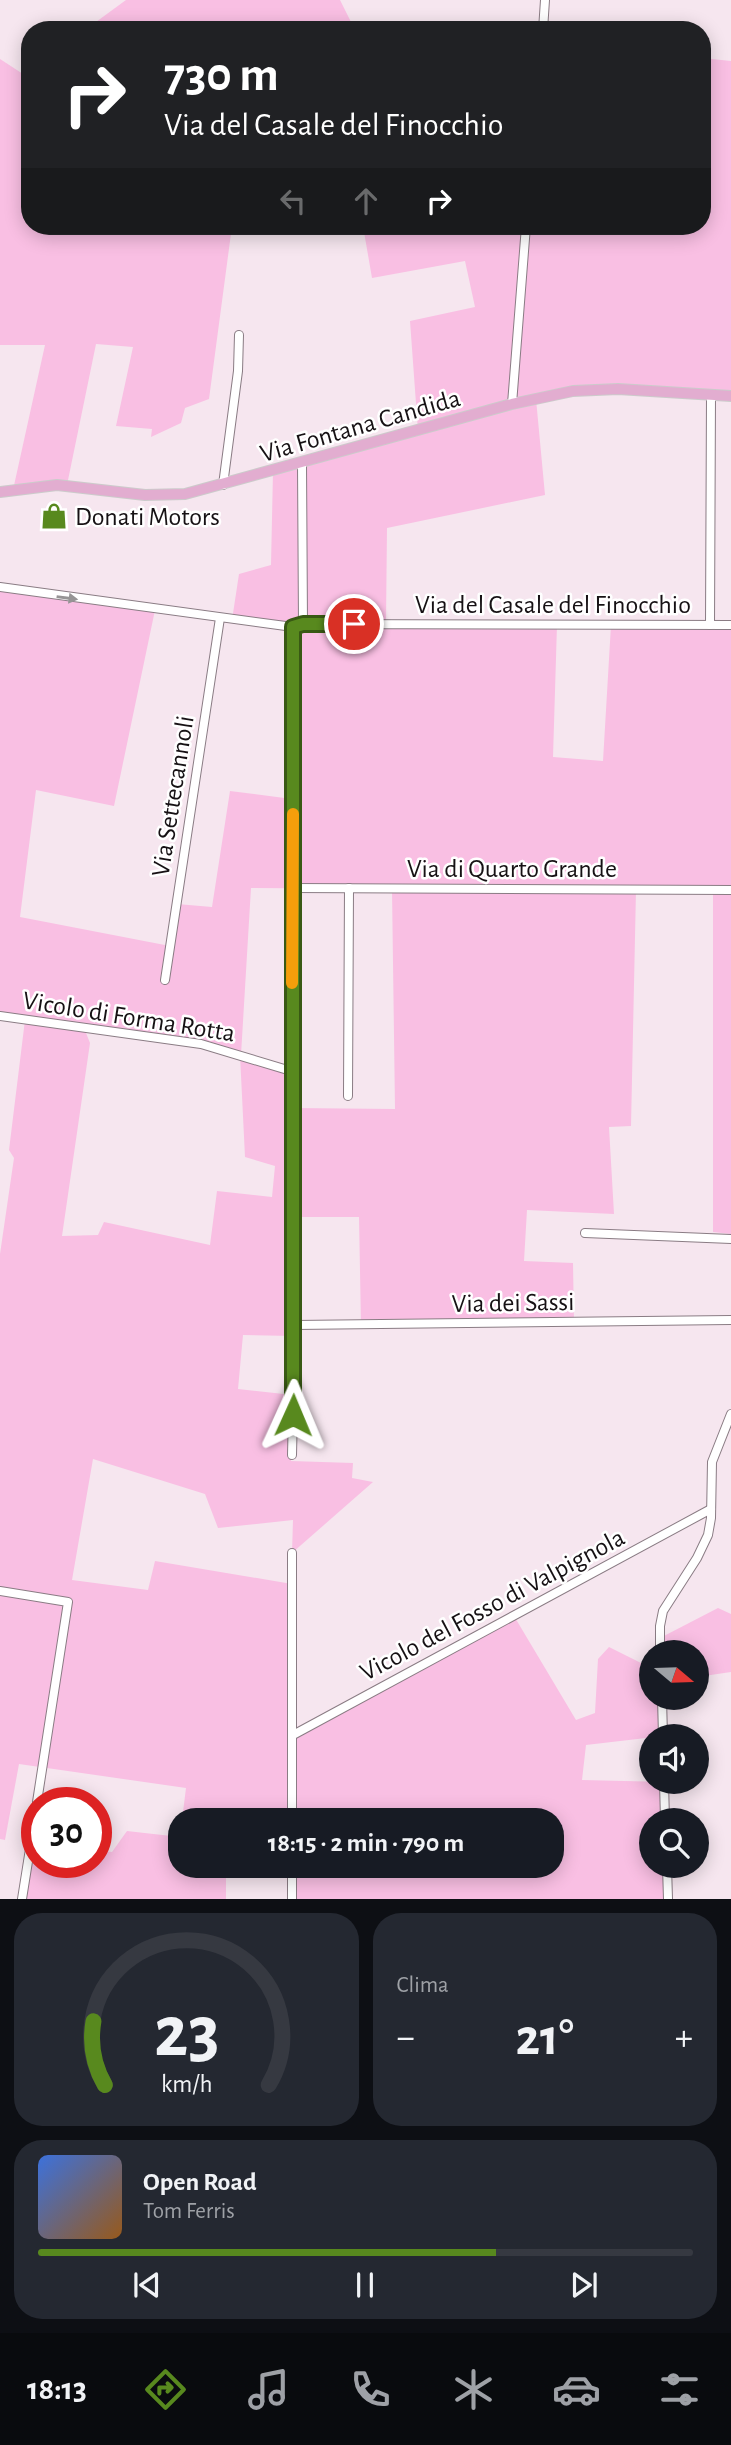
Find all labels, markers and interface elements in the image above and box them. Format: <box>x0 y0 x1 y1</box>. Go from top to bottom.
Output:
icon: right <box>49 49 140 140</box>
text: 730 m <box>164 51 279 100</box>
text: Via del Casale del Finocchio <box>164 109 503 141</box>
icon: left <box>274 182 312 220</box>
icon: ahead <box>347 182 385 220</box>
icon: right <box>420 182 458 220</box>
street label: Via Fontana Candida <box>257 385 463 467</box>
shop icon: Donati Motors <box>39 501 69 531</box>
place label: Donati Motors <box>75 504 220 530</box>
street label: Via del Casale del Finocchio <box>415 592 691 618</box>
one-way arrow <box>57 593 79 604</box>
pin <box>324 594 384 654</box>
icon: arrive <box>335 605 373 643</box>
street label: Via Settecannoli <box>147 714 199 879</box>
street label: Via di Quarto Grande <box>407 856 617 882</box>
street label: Vicolo di Forma Rotta <box>21 987 237 1047</box>
street label: Via dei Sassi <box>452 1289 575 1317</box>
position arrow <box>256 1378 330 1452</box>
street label: Vicolo del Fosso di Valpignola <box>356 1524 629 1686</box>
north arrow <box>639 1640 709 1710</box>
map controls <box>639 1640 709 1878</box>
button: sound <box>639 1724 709 1794</box>
speed limit sign: 30 <box>21 1787 112 1878</box>
button: search <box>639 1808 709 1878</box>
text: 18:15 · 2 min · 790 m <box>268 1830 464 1856</box>
text: Clima <box>397 1974 449 1997</box>
text: 23 <box>153 1998 219 2071</box>
text: 21° <box>516 2012 574 2064</box>
text: − <box>397 2019 415 2057</box>
text: + <box>675 2019 693 2057</box>
text: km/h <box>160 2072 212 2097</box>
text: Open Road <box>143 2169 257 2195</box>
text: Tom Ferris <box>143 2200 235 2223</box>
icon: previous <box>128 2266 166 2304</box>
icon: pause <box>346 2266 384 2304</box>
icon: next <box>565 2266 603 2304</box>
icon: directions <box>141 2365 190 2414</box>
icon: music <box>244 2365 293 2414</box>
icon: phone <box>346 2365 395 2414</box>
icon: climate <box>449 2365 498 2414</box>
icon: car <box>552 2365 601 2414</box>
icon: filters <box>655 2365 704 2414</box>
text: 18:13 <box>27 2373 87 2405</box>

